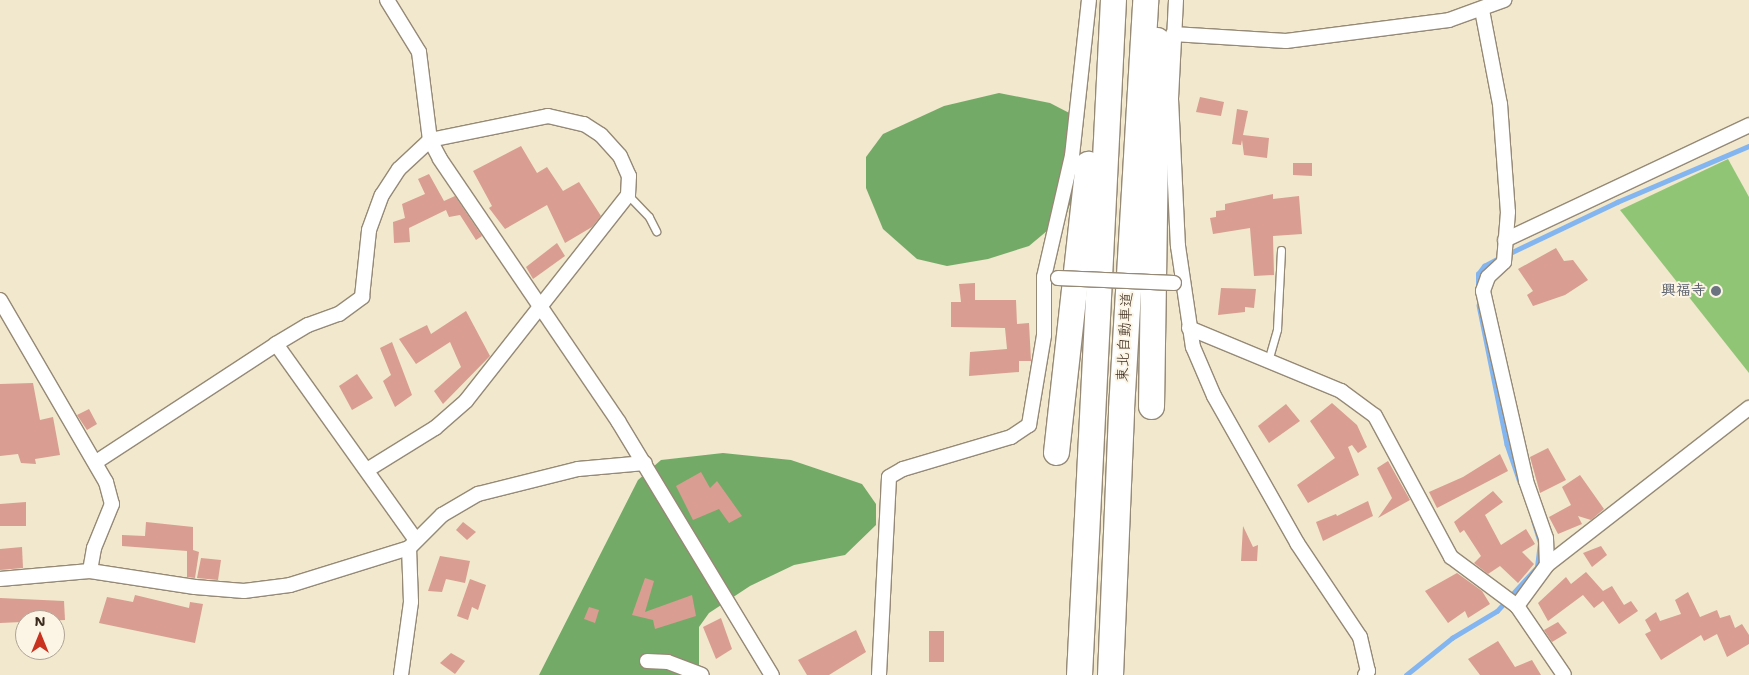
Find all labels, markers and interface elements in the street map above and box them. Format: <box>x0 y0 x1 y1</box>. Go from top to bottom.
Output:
place label: 興福寺 <box>1661 282 1706 300</box>
marker: 興福寺 <box>1710 285 1722 297</box>
street label: 東北自動車道 <box>1114 292 1136 382</box>
north arrow <box>15 610 65 660</box>
text: N <box>34 612 46 630</box>

